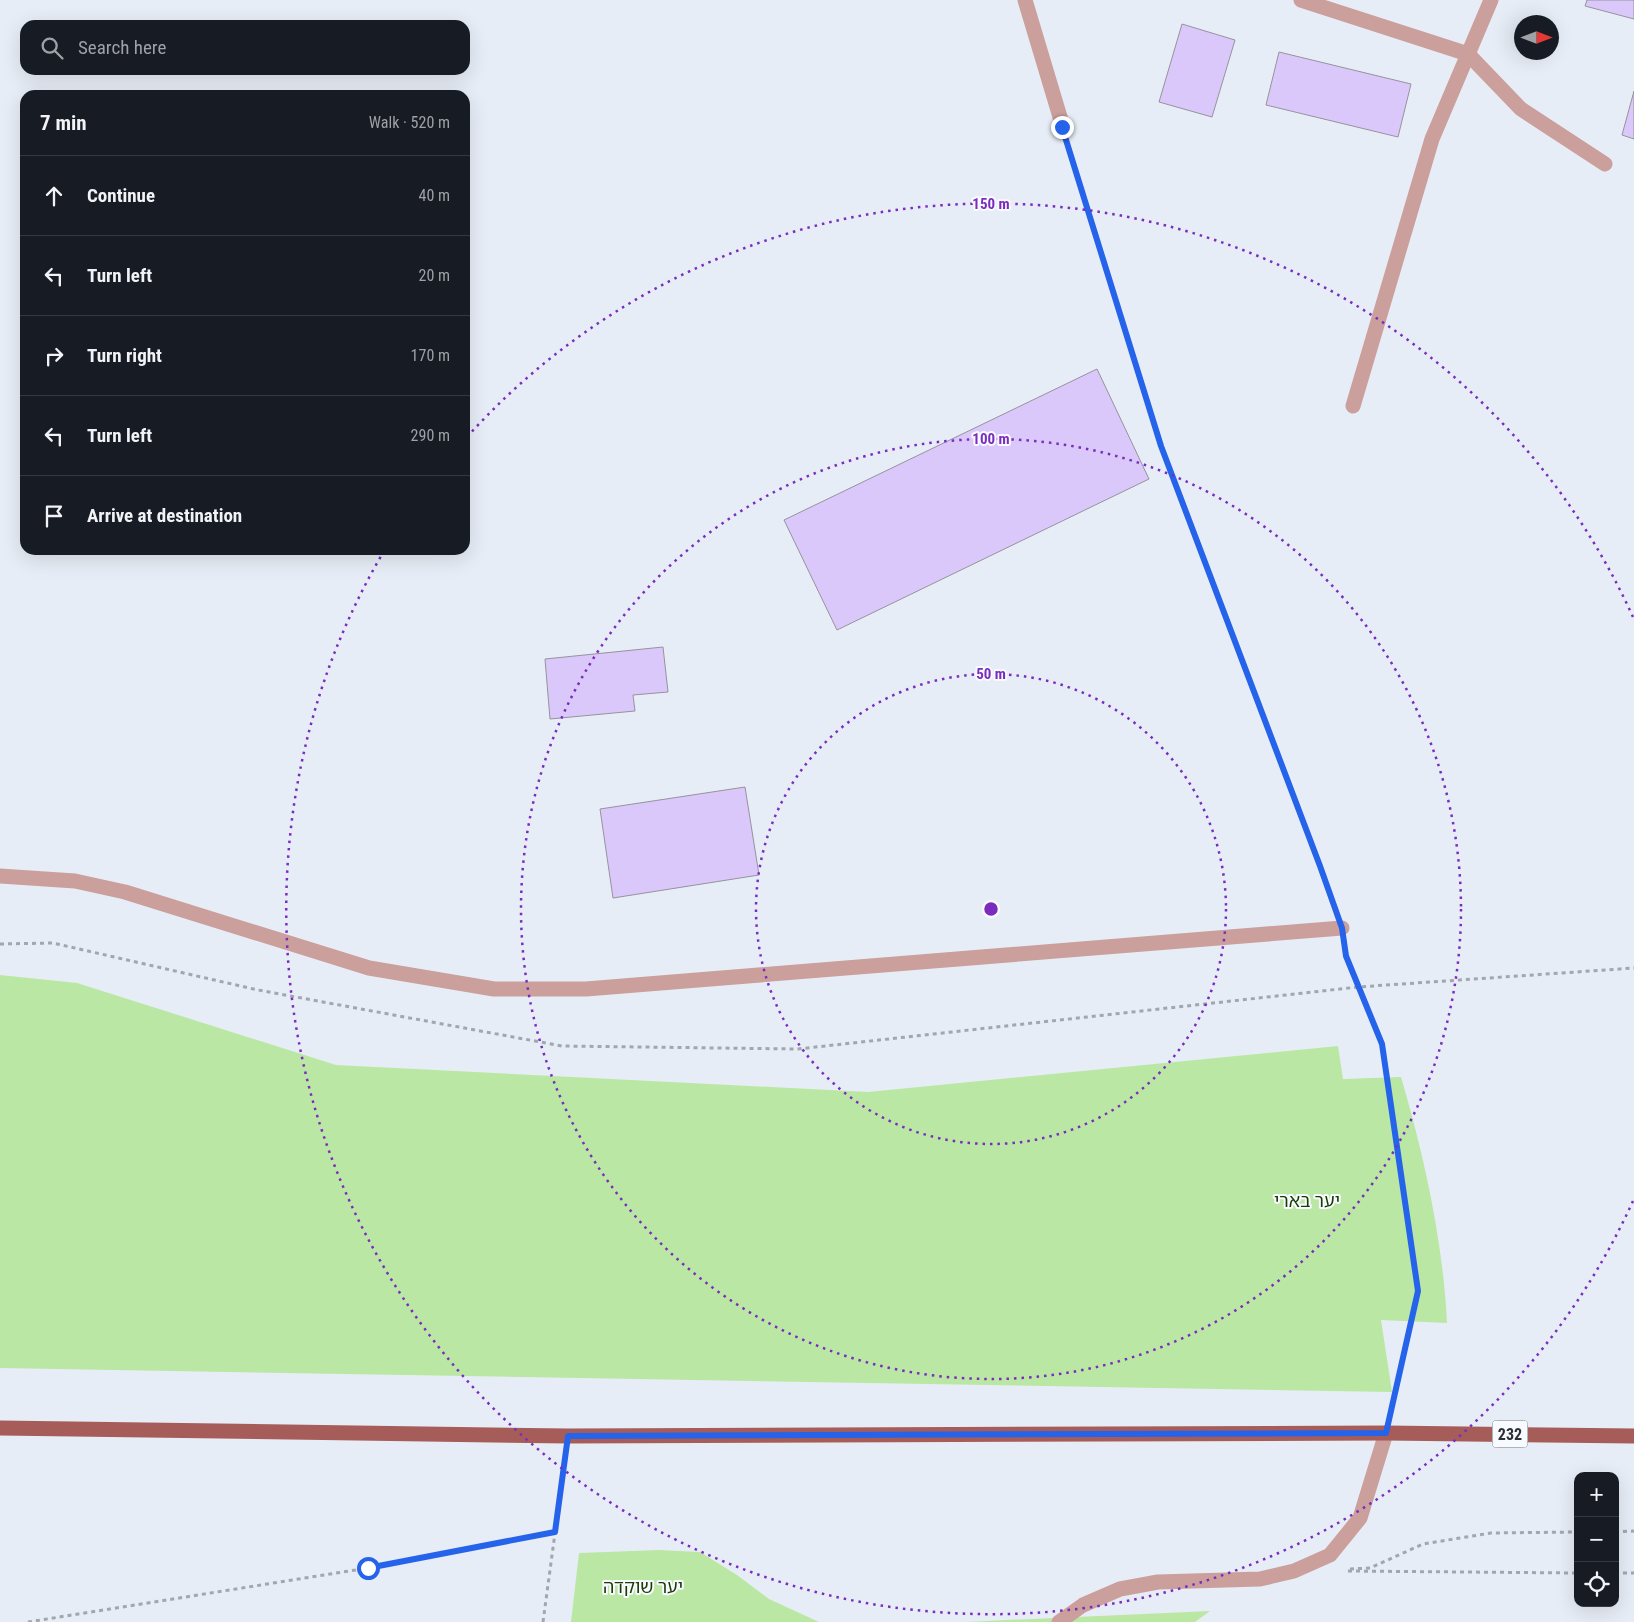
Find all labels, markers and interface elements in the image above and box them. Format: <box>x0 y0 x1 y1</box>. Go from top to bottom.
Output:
north arrow <box>1514 15 1559 60</box>
search box <box>20 20 470 75</box>
icon: search <box>38 34 66 62</box>
text: Search here <box>78 36 166 59</box>
text: 7 min <box>40 111 87 135</box>
text: Walk · 520 m <box>369 113 450 132</box>
route end <box>1051 116 1074 139</box>
icon: ahead <box>40 182 68 210</box>
text: Continue <box>87 184 155 207</box>
text: 40 m <box>418 186 450 205</box>
text: 150 m <box>972 195 1010 213</box>
icon: left <box>40 262 68 290</box>
text: Turn left <box>87 264 152 287</box>
text: 20 m <box>418 266 450 285</box>
icon: right <box>40 342 68 370</box>
text: Turn right <box>87 344 162 367</box>
text: 170 m <box>411 346 450 365</box>
icon: left <box>40 422 68 450</box>
text: Turn left <box>87 424 152 447</box>
text: 290 m <box>411 426 450 445</box>
text: 100 m <box>972 430 1010 448</box>
icon: arrive <box>40 502 68 530</box>
text: Arrive at destination <box>87 504 242 527</box>
text: 50 m <box>976 665 1006 683</box>
centre of rings <box>982 900 1000 918</box>
park label: יער בארי <box>1274 1190 1340 1211</box>
road number: 232 <box>1492 1420 1528 1448</box>
map controls <box>1574 1472 1619 1607</box>
button: + <box>1574 1472 1619 1517</box>
button: − <box>1574 1517 1619 1562</box>
route start <box>357 1557 380 1580</box>
button: locate <box>1574 1562 1619 1607</box>
park label: יער שוקדה <box>603 1576 683 1597</box>

